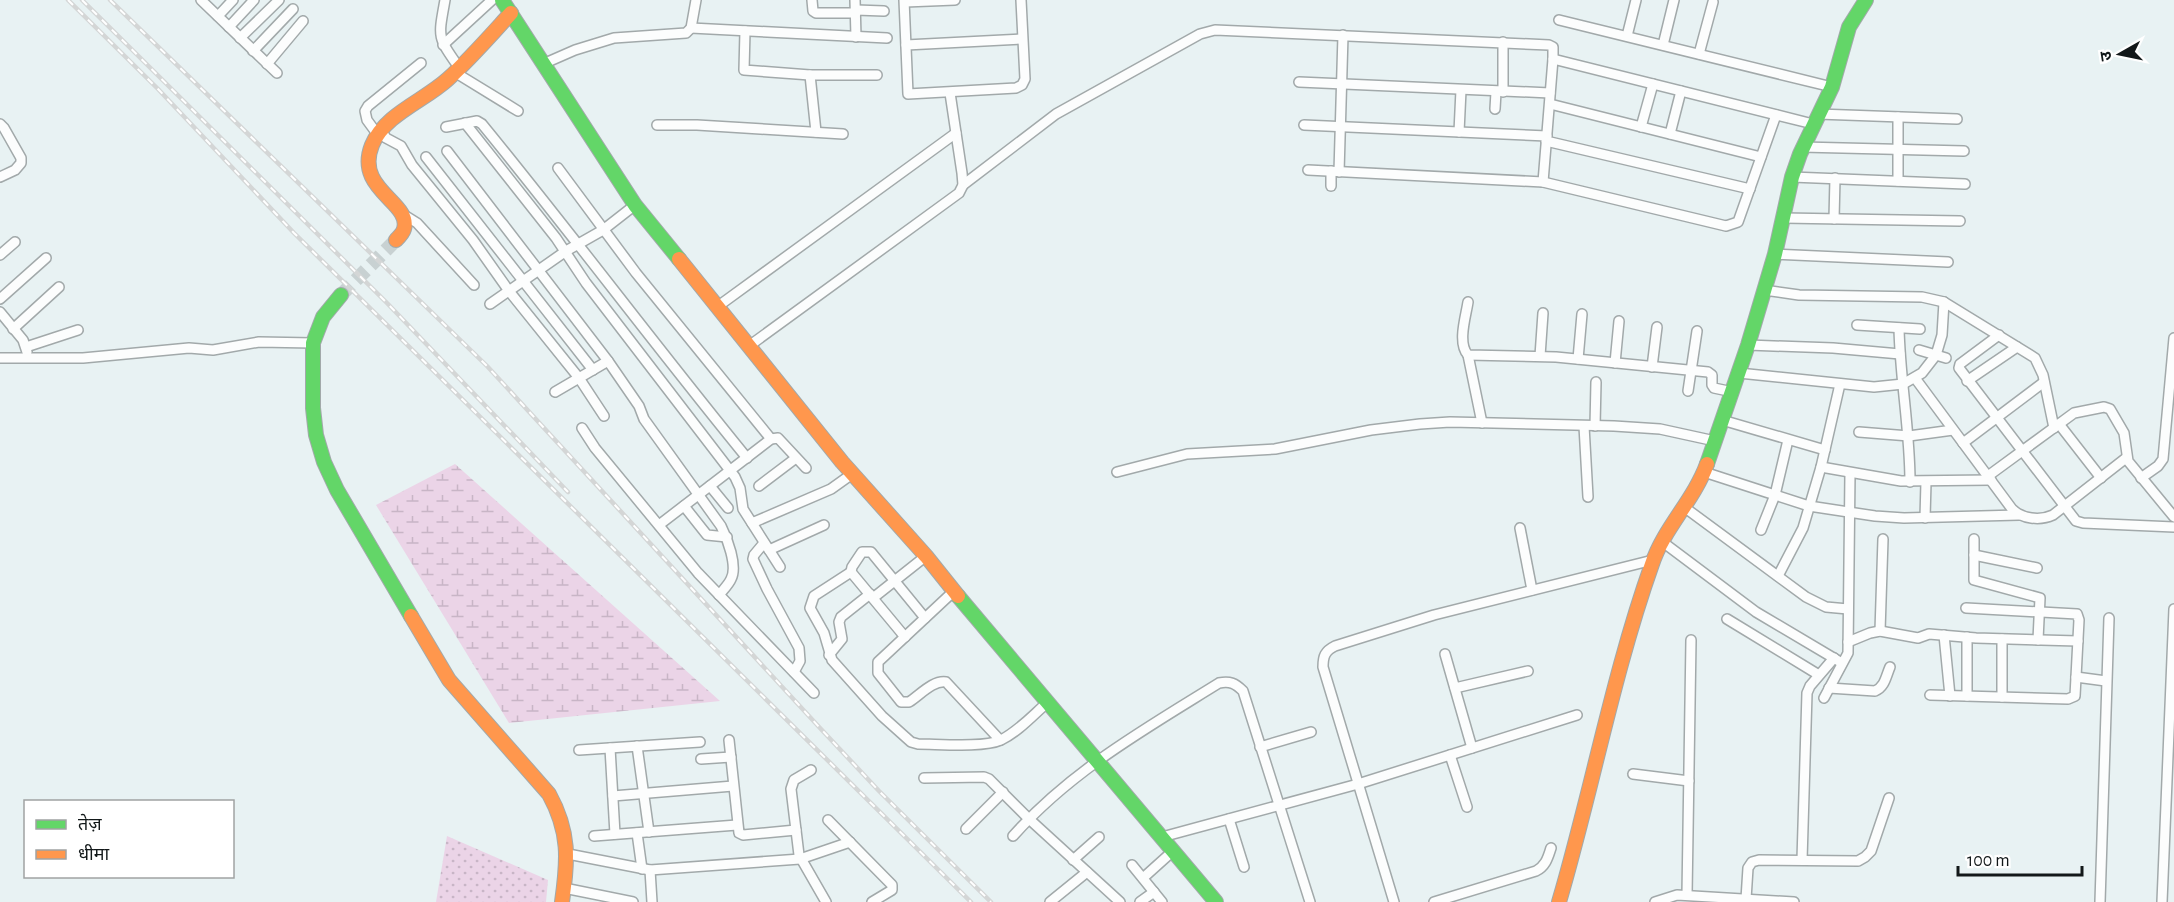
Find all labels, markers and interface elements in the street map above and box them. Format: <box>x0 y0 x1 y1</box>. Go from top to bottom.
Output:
north arrow <box>2090 24 2150 84</box>
text: उ <box>2097 50 2115 62</box>
legend <box>24 800 234 878</box>
text: तेज़ <box>78 813 102 834</box>
scale bar <box>1958 839 2082 877</box>
text: धीमा <box>78 844 109 864</box>
text: 100 m <box>1967 852 2010 870</box>

